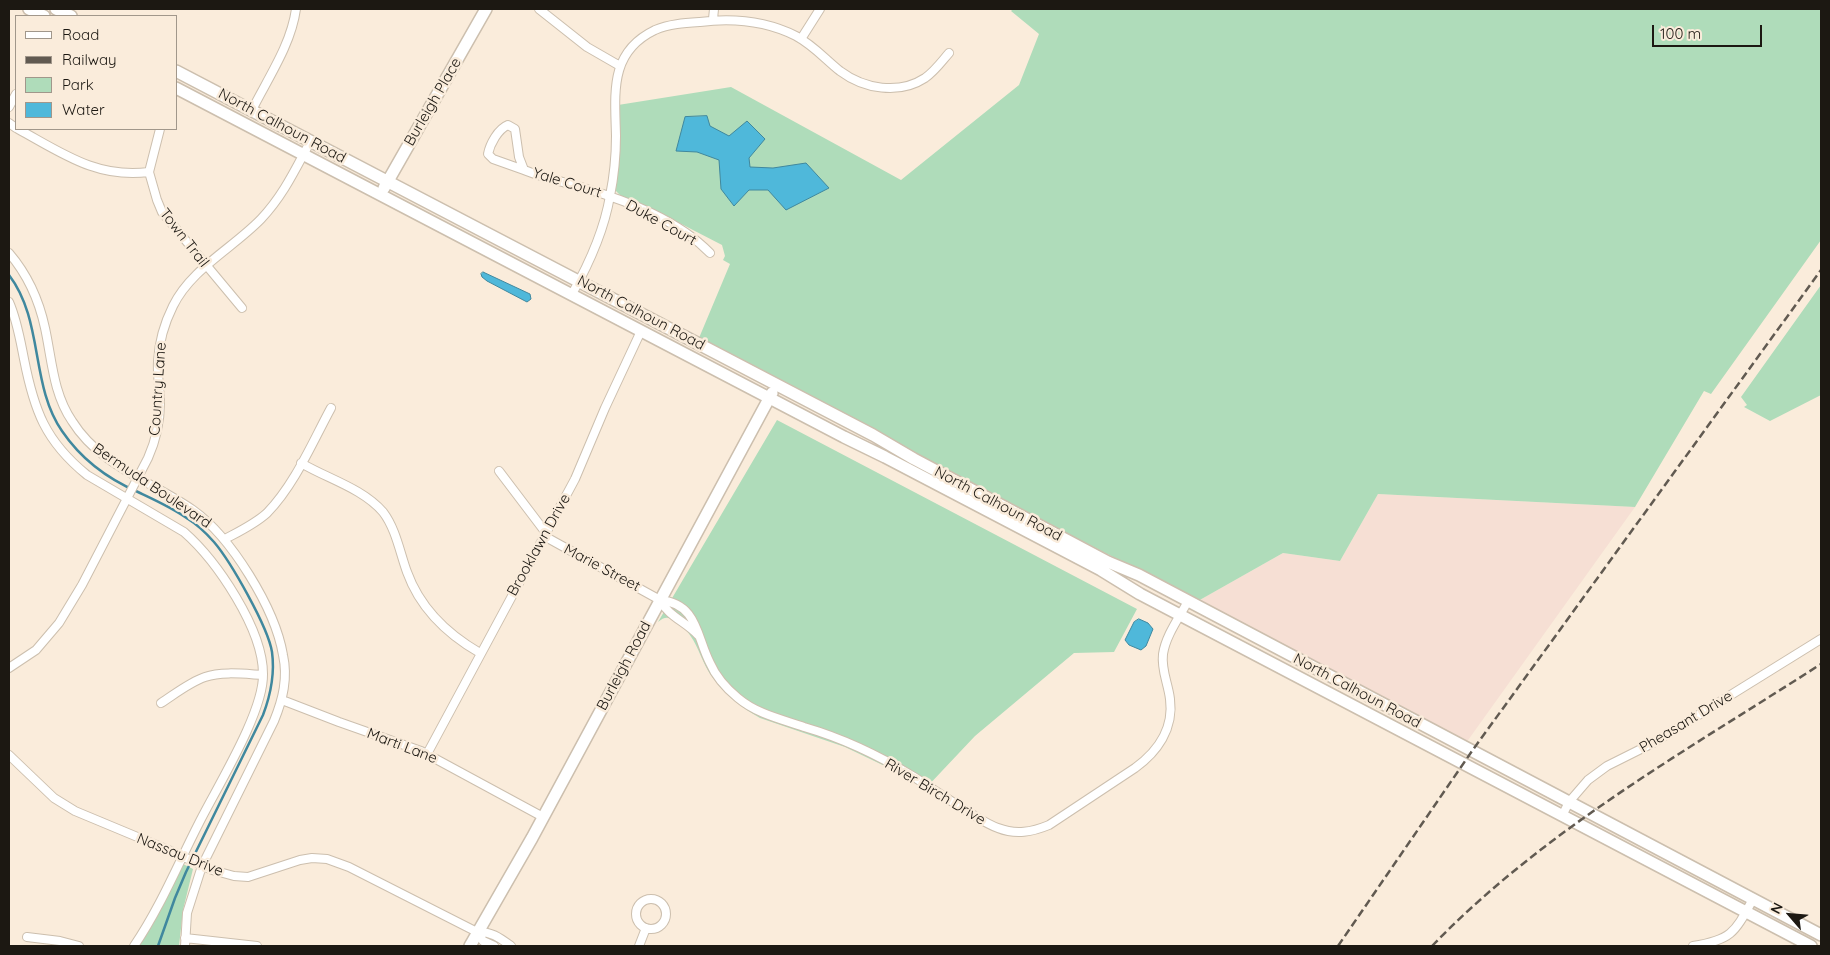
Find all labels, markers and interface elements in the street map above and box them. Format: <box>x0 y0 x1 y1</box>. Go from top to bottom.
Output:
legend <box>15 15 178 130</box>
scale bar <box>1655 15 1765 47</box>
text: 100 m <box>1660 24 1701 43</box>
text: Road <box>62 25 99 44</box>
text: Railway <box>62 50 117 69</box>
street label: Burleigh Place <box>401 55 465 149</box>
text: Park <box>62 75 94 94</box>
street label: North Calhoun Road <box>215 85 349 167</box>
text: Water <box>62 100 105 119</box>
street label: Yale Court <box>530 164 604 202</box>
street label: Duke Court <box>623 196 699 250</box>
street label: Town Trail <box>155 205 213 271</box>
street label: North Calhoun Road <box>574 272 708 354</box>
street label: Country Lane <box>146 342 170 436</box>
street label: Bermuda Boulevard <box>89 440 215 532</box>
street label: North Calhoun Road <box>931 463 1065 545</box>
street label: Brooklawn Drive <box>504 491 574 599</box>
street label: Marie Street <box>561 540 643 596</box>
street label: Burleigh Road <box>593 618 655 714</box>
street label: North Calhoun Road <box>1290 650 1424 732</box>
street label: Pheasant Drive <box>1636 687 1736 757</box>
street label: Marti Lane <box>364 724 440 768</box>
street label: River Birch Drive <box>881 755 989 829</box>
street label: Nassau Drive <box>134 829 226 881</box>
north arrow <box>1765 890 1815 940</box>
text: N <box>1766 900 1787 917</box>

